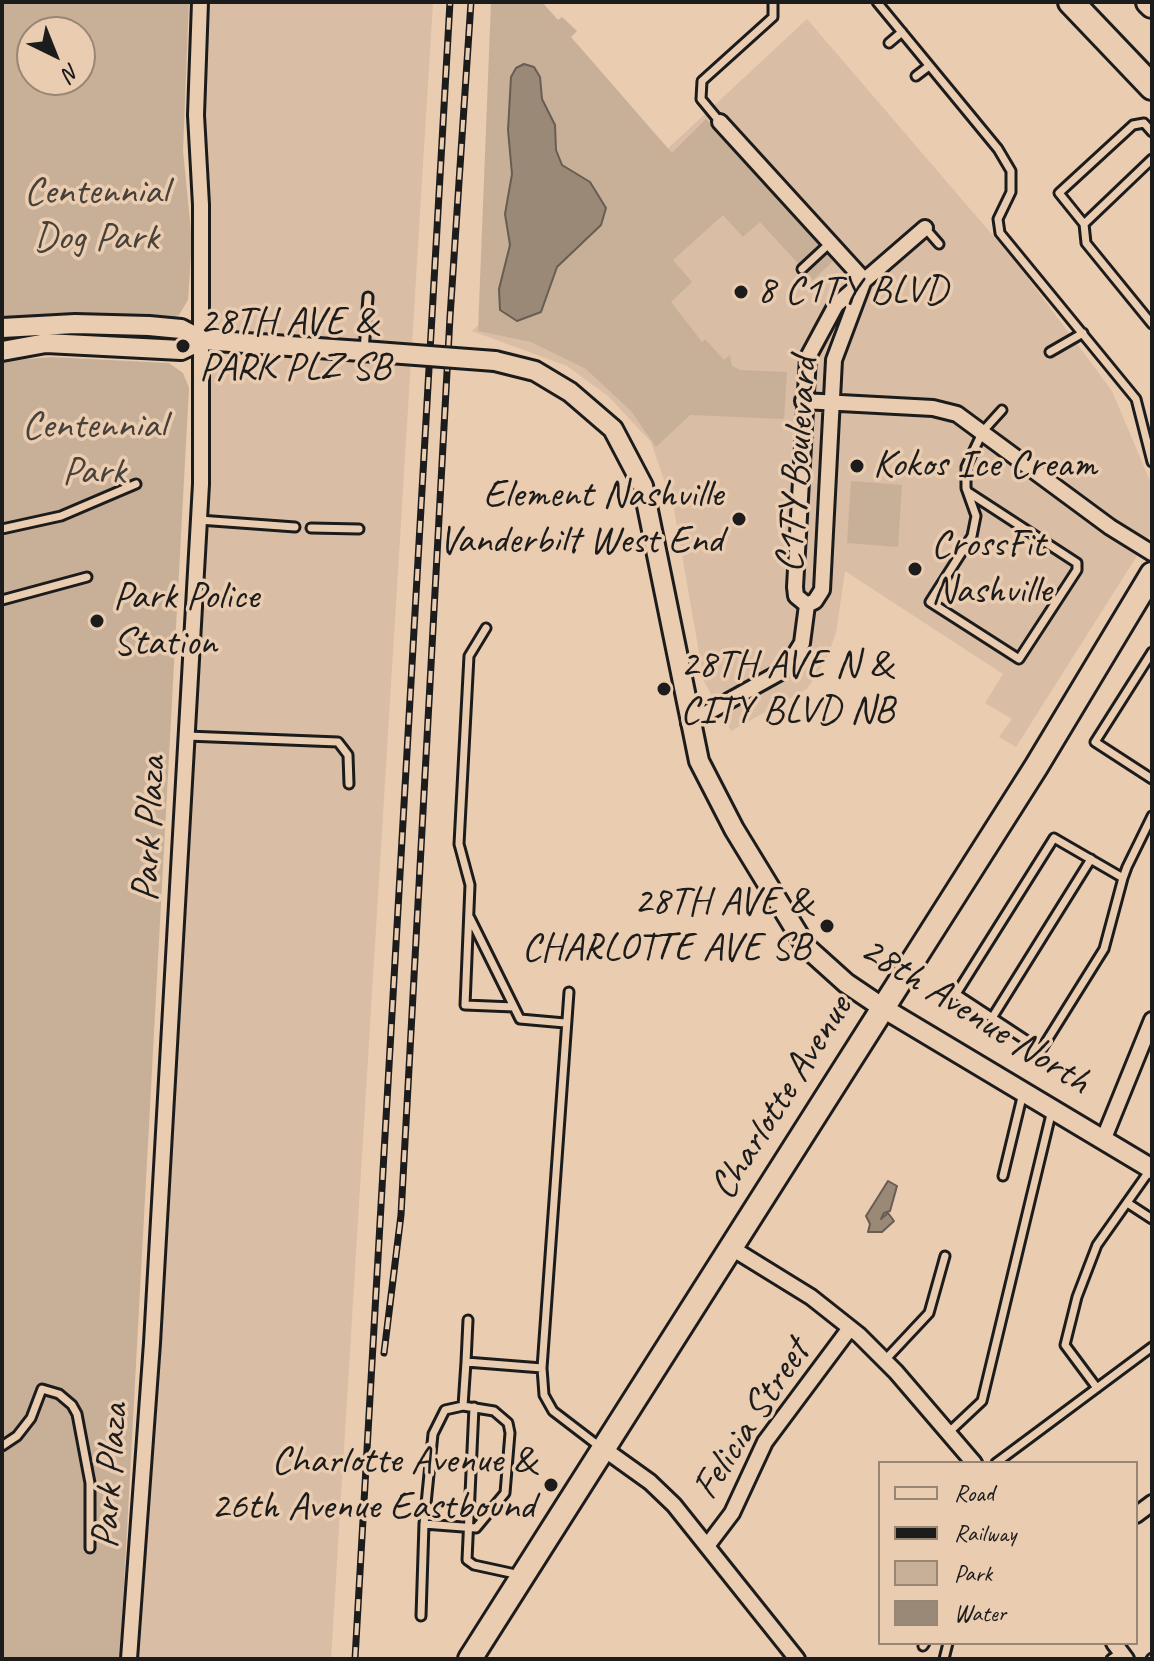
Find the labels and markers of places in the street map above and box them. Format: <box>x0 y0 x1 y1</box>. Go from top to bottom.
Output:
place label: 8 C1TY BLVD <box>757 268 947 316</box>
marker: 8 C1TY BLVD <box>732 283 750 301</box>
place label: 28TH AVE & PARK PLZ SB <box>199 299 391 393</box>
marker: 28TH AVE & PARK PLZ SB <box>174 337 192 355</box>
place label: Kokos Ice Cream <box>873 442 1096 490</box>
marker: Kokos Ice Cream <box>848 457 866 475</box>
place label: Element Nashville Vanderbilt West End <box>439 472 723 566</box>
marker: Element Nashville Vanderbilt West End <box>730 510 748 528</box>
place label: CrossFit Nashville <box>931 522 1051 616</box>
marker: CrossFit Nashville <box>906 560 924 578</box>
place label: Park Police Station <box>113 574 259 668</box>
marker: Park Police Station <box>88 612 106 630</box>
place label: 28TH AVE N & CITY BLVD NB <box>680 642 895 736</box>
marker: 28TH AVE N & CITY BLVD NB <box>655 680 673 698</box>
place label: 28TH AVE & CHARLOTTE AVE SB <box>522 879 811 973</box>
marker: 28TH AVE & CHARLOTTE AVE SB <box>818 917 836 935</box>
place label: Charlotte Avenue & 26th Avenue Eastbound <box>211 1438 535 1532</box>
marker: Charlotte Avenue & 26th Avenue Eastbound <box>542 1476 560 1494</box>

